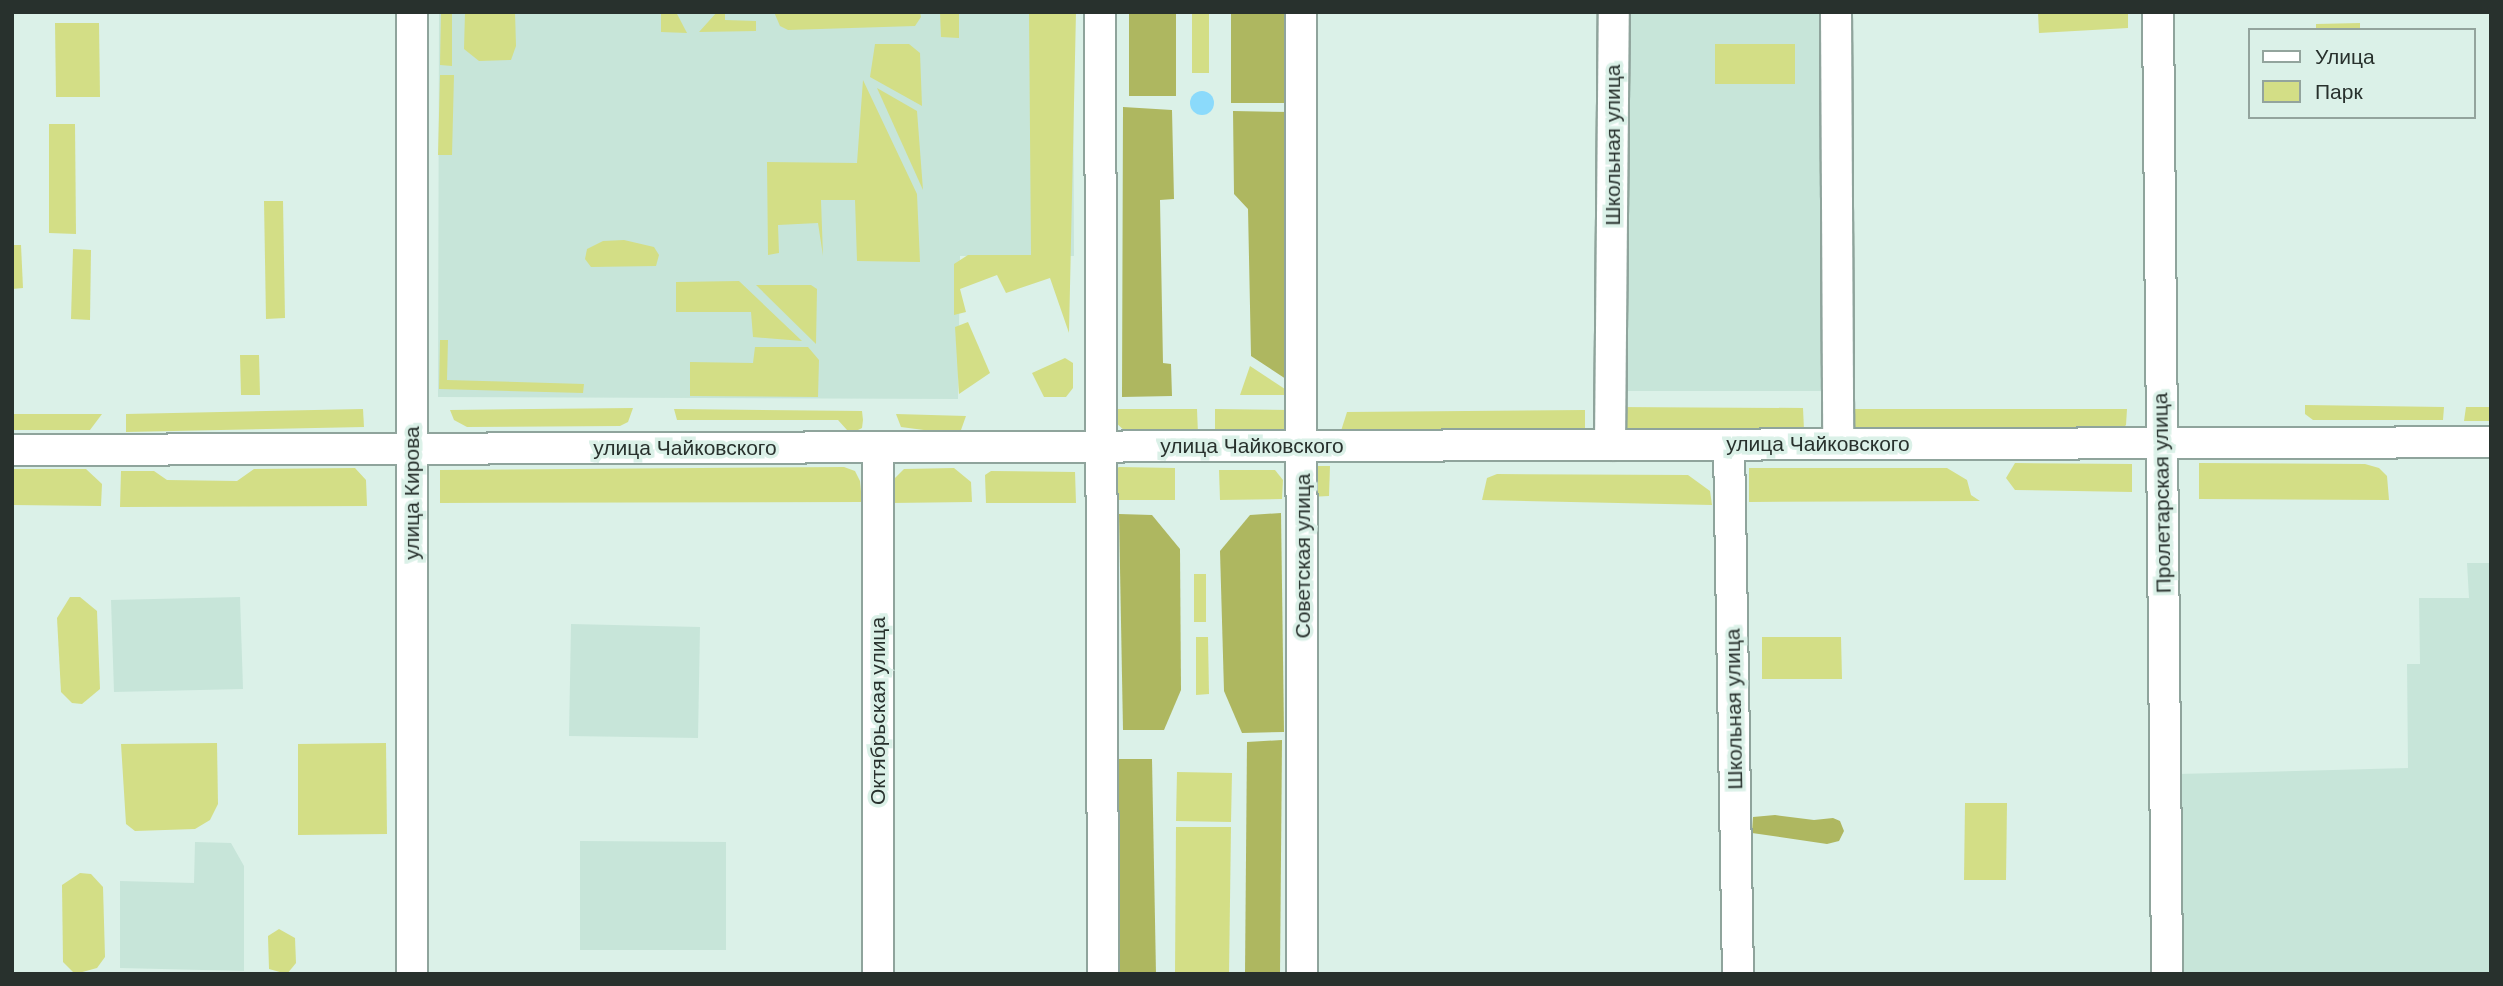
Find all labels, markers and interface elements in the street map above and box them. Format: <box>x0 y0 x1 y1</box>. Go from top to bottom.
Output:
legend <box>2248 28 2475 119</box>
text: Улица <box>2315 45 2375 68</box>
street label: Школьная улица <box>1600 64 1626 226</box>
text: Парк <box>2315 80 2363 103</box>
street label: Пролетарская улица <box>2148 392 2176 594</box>
street label: улица Кирова <box>399 426 425 560</box>
street label: улица Чайковского <box>1726 431 1910 457</box>
street label: улица Чайковского <box>1160 433 1344 459</box>
street label: улица Чайковского <box>593 435 777 461</box>
street label: Советская улица <box>1290 474 1316 638</box>
street label: Октябрьская улица <box>865 617 891 805</box>
street label: Школьная улица <box>1720 628 1748 790</box>

